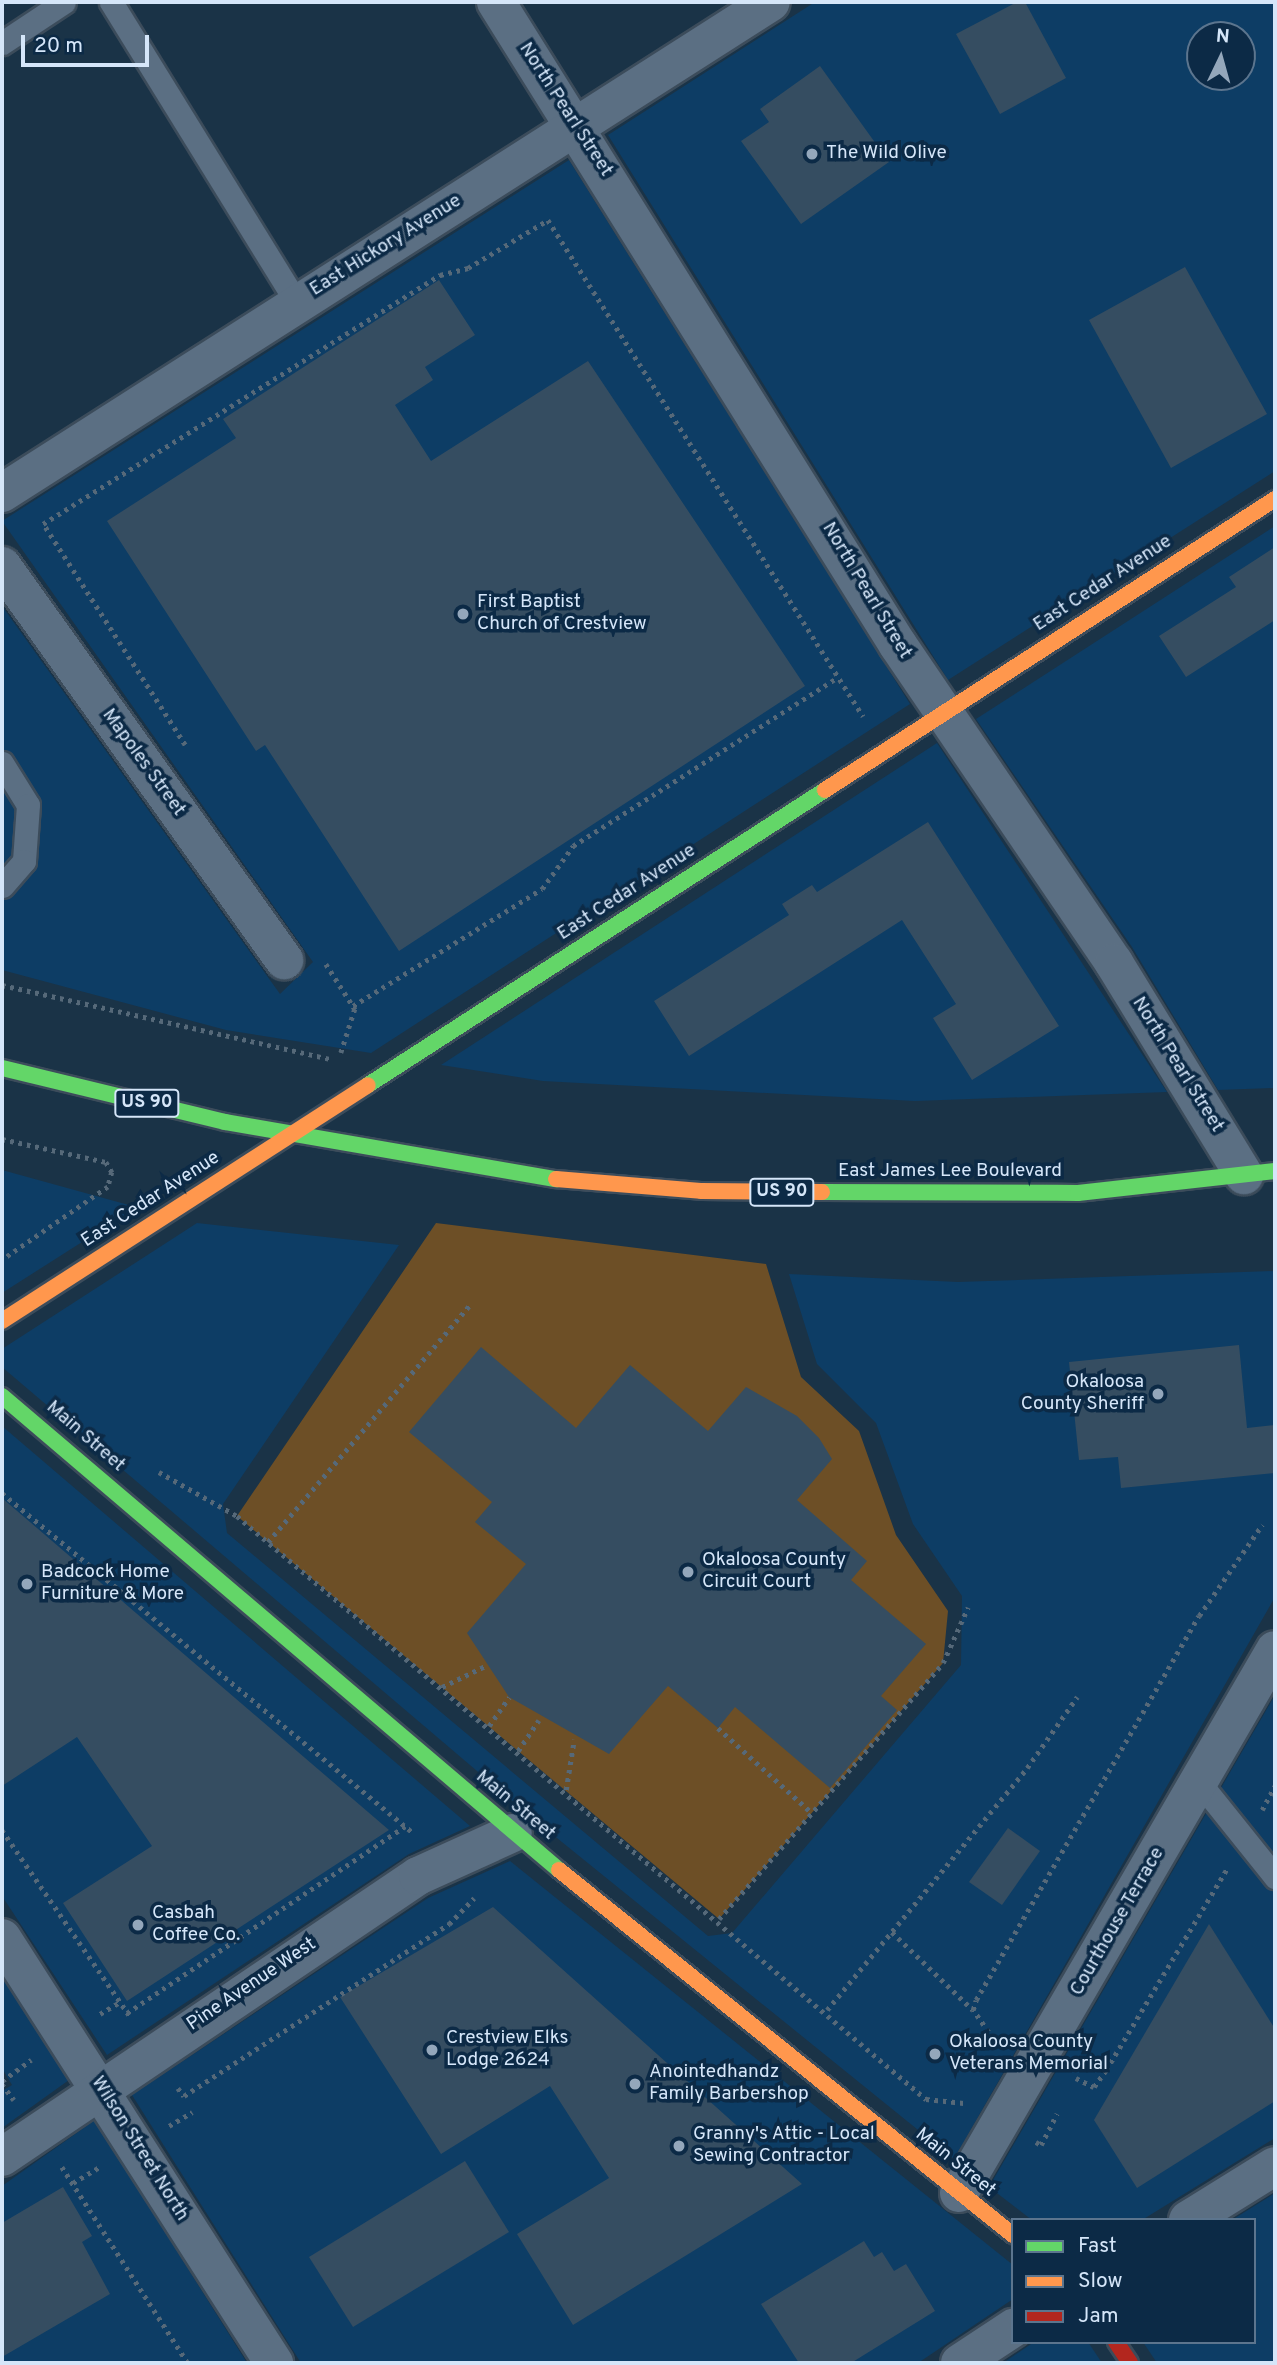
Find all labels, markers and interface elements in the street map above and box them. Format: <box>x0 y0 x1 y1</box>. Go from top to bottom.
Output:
scale bar <box>24 21 152 65</box>
north arrow <box>1186 21 1256 91</box>
text: N <box>1215 25 1231 50</box>
text: 20 m <box>34 33 83 60</box>
street label: North Pearl Street <box>513 39 617 181</box>
place label: The Wild Olive <box>826 143 947 165</box>
marker: The Wild Olive <box>804 146 820 162</box>
street label: East Hickory Avenue <box>306 190 466 302</box>
street label: North Pearl Street <box>816 519 916 663</box>
street label: East Cedar Avenue <box>1029 531 1177 637</box>
place label: First Baptist Church of Crestview <box>477 592 647 636</box>
marker: First Baptist Church of Crestview <box>455 606 471 622</box>
street label: Mapoles Street <box>96 705 190 821</box>
street label: East Cedar Avenue <box>553 840 701 946</box>
street label: North Pearl Street <box>1126 993 1228 1137</box>
road number: US 90 <box>114 1088 180 1118</box>
street label: East Cedar Avenue <box>77 1147 225 1253</box>
street label: East James Lee Boulevard <box>838 1161 1062 1183</box>
road number: US 90 <box>749 1177 815 1206</box>
place label: Okaloosa County Sheriff <box>1021 1372 1144 1416</box>
marker: Okaloosa County Sheriff <box>1150 1386 1166 1402</box>
street label: Main Street <box>41 1397 129 1477</box>
place label: Okaloosa County Circuit Court <box>702 1550 846 1594</box>
place label: Badcock Home Furniture & More <box>41 1562 184 1606</box>
marker: Okaloosa County Circuit Court <box>680 1564 696 1580</box>
marker: Badcock Home Furniture & More <box>19 1576 35 1592</box>
street label: Main Street <box>471 1766 559 1846</box>
street label: Courthouse Terrace <box>1066 1843 1170 2001</box>
place label: Casbah Coffee Co. <box>152 1903 240 1947</box>
marker: Casbah Coffee Co. <box>130 1917 146 1933</box>
street label: Pine Avenue West <box>183 1933 321 2037</box>
place label: Crestview Elks Lodge 2624 <box>446 2028 568 2072</box>
place label: Okaloosa County Veterans Memorial <box>949 2032 1108 2076</box>
marker: Crestview Elks Lodge 2624 <box>424 2042 440 2058</box>
marker: Okaloosa County Veterans Memorial <box>927 2046 943 2062</box>
place label: Anointedhandz Family Barbershop <box>649 2062 809 2106</box>
street label: Wilson Street North <box>85 2073 193 2225</box>
marker: Anointedhandz Family Barbershop <box>627 2076 643 2092</box>
place label: Granny's Attic - Local Sewing Contractor <box>693 2124 875 2168</box>
street label: Main Street <box>910 2124 1000 2202</box>
marker: Granny's Attic - Local Sewing Contractor <box>671 2138 687 2154</box>
legend <box>1011 2218 1256 2344</box>
text: Fast <box>1078 2233 1117 2260</box>
text: Slow <box>1078 2268 1123 2295</box>
text: Jam <box>1078 2303 1119 2330</box>

